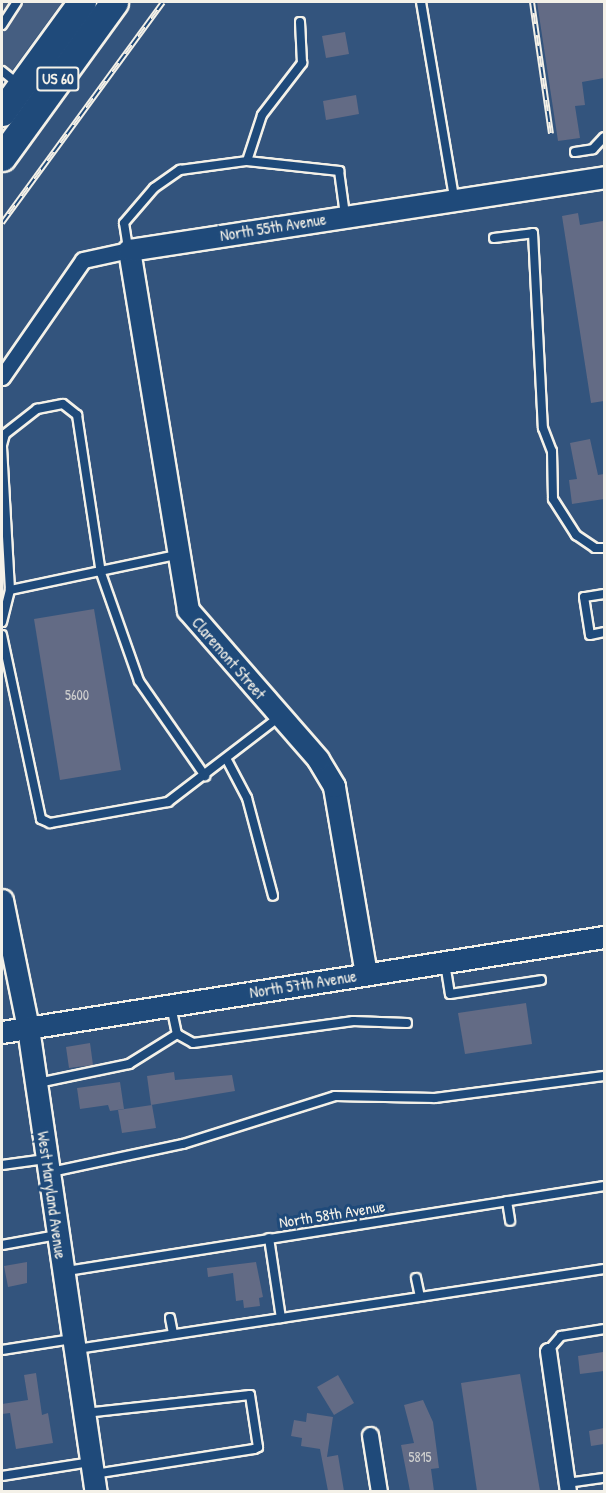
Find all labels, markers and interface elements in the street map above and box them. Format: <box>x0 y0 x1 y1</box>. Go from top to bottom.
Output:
road number: US 60 <box>36 67 80 91</box>
street label: North 55th Avenue <box>219 209 327 245</box>
street label: Claremont Street <box>188 613 270 703</box>
house number: 5600 <box>65 687 89 703</box>
street label: North 57th Avenue <box>248 966 358 1002</box>
street label: West Maryland Avenue <box>34 1130 70 1260</box>
street label: North 58th Avenue <box>278 1196 386 1232</box>
house number: 5815 <box>409 1449 431 1465</box>

